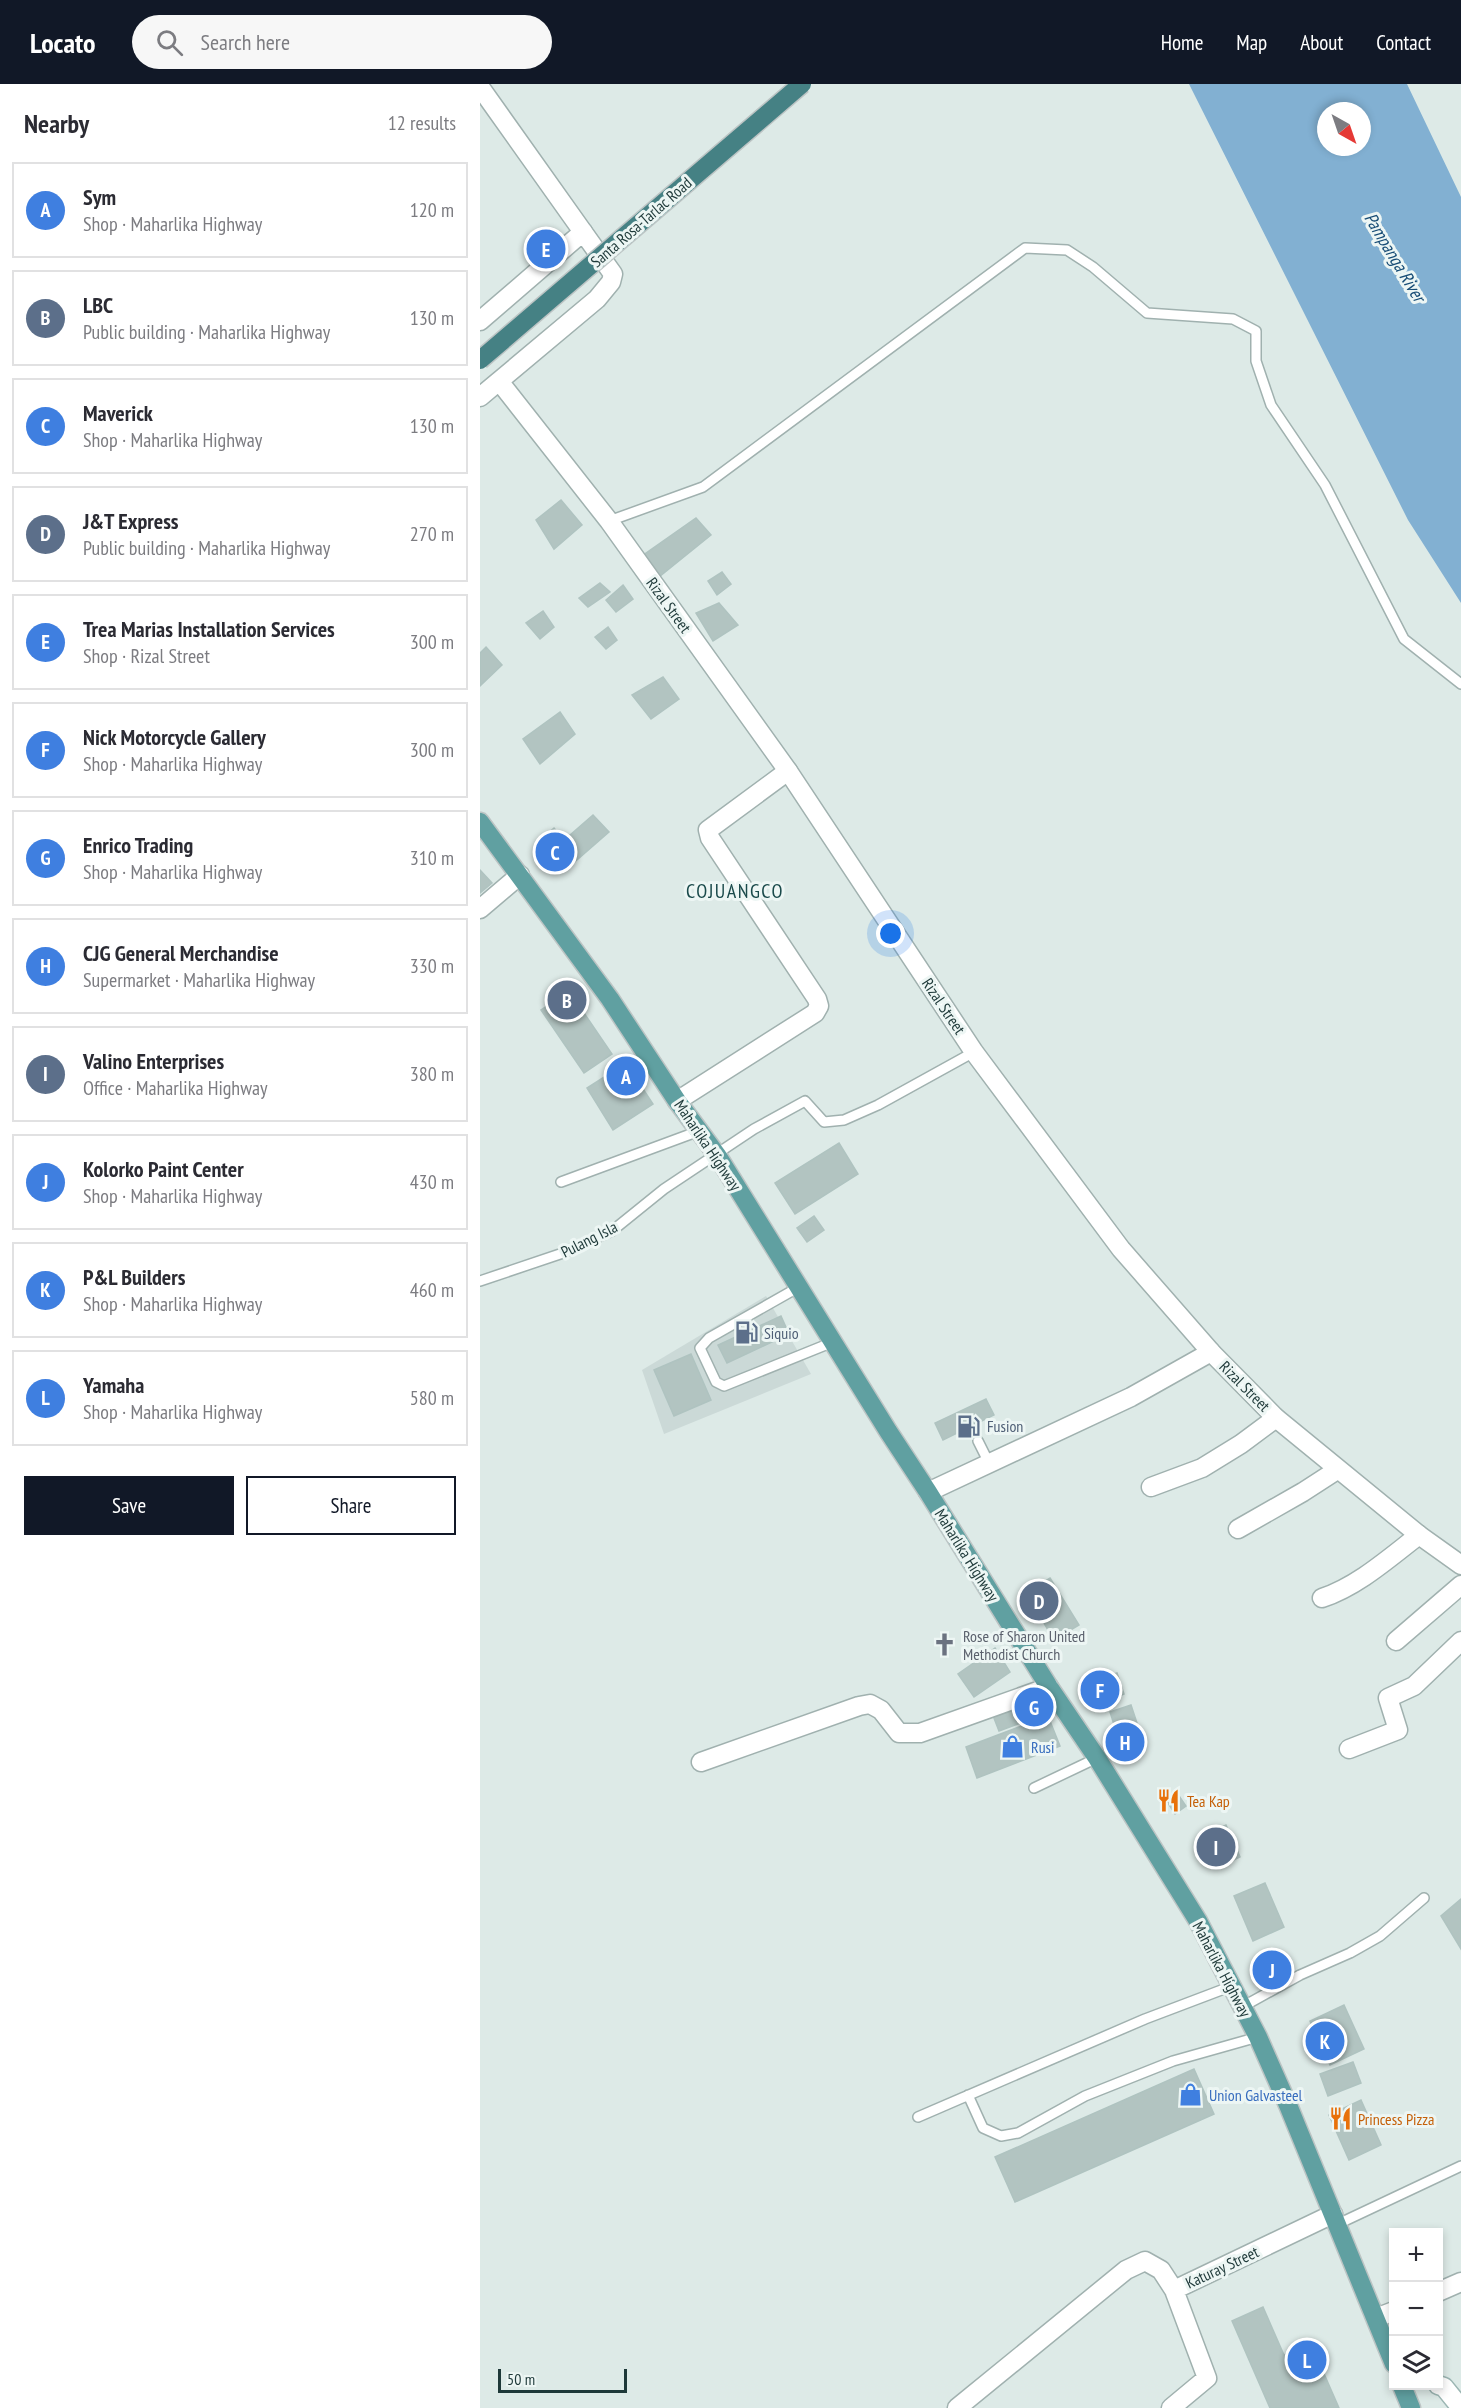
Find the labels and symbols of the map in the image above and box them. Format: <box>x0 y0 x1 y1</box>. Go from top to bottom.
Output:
north arrow <box>1317 102 1371 156</box>
street label: Santa Rosa-Tarlac Road <box>586 173 696 271</box>
water label: Pampanga River <box>1359 208 1432 308</box>
pin: E <box>526 226 566 272</box>
street label: Rizal Street <box>642 573 696 637</box>
pin: C <box>536 830 574 874</box>
district label: COJUANGCO <box>686 878 784 904</box>
your location <box>876 919 905 948</box>
street label: Rizal Street <box>918 974 970 1038</box>
pin: B <box>548 978 586 1022</box>
pin: A <box>606 1054 646 1098</box>
street label: Maharlika Highway <box>670 1096 746 1194</box>
street label: Pulang Isla <box>558 1216 620 1262</box>
fuel station icon: Siquio <box>733 1320 759 1346</box>
place label: Siquio <box>764 1323 799 1343</box>
street label: Rizal Street <box>1215 1356 1275 1416</box>
fuel station icon: Fusion <box>956 1413 982 1439</box>
place label: Fusion <box>987 1416 1023 1436</box>
street label: Maharlika Highway <box>931 1505 1003 1605</box>
pin: D <box>1020 1578 1058 1624</box>
place label: Rose of Sharon United Methodist Church <box>963 1626 1085 1664</box>
church icon: Rose of Sharon United Methodist Church <box>932 1632 958 1658</box>
pin: F <box>1080 1668 1120 1712</box>
pin: G <box>1014 1684 1054 1730</box>
pin: H <box>1106 1720 1144 1764</box>
shop icon: Rusi <box>1000 1734 1026 1760</box>
place label: Rusi <box>1031 1737 1055 1757</box>
restaurant icon: Tea Kap <box>1156 1788 1182 1814</box>
place label: Tea Kap <box>1187 1791 1230 1811</box>
pin: I <box>1196 1824 1236 1870</box>
street label: Maharlika Highway <box>1188 1918 1256 2020</box>
pin: J <box>1252 1948 1292 1992</box>
pin: K <box>1306 2018 1344 2064</box>
shop icon: Union Galvasteel <box>1178 2082 1204 2108</box>
place label: Union Galvasteel <box>1209 2085 1303 2105</box>
restaurant icon: Princess Pizza <box>1327 2106 1353 2132</box>
place label: Princess Pizza <box>1358 2109 1435 2129</box>
street label: Katuray Street <box>1182 2241 1262 2293</box>
pin: L <box>1288 2338 1326 2382</box>
scale bar <box>498 2366 627 2394</box>

